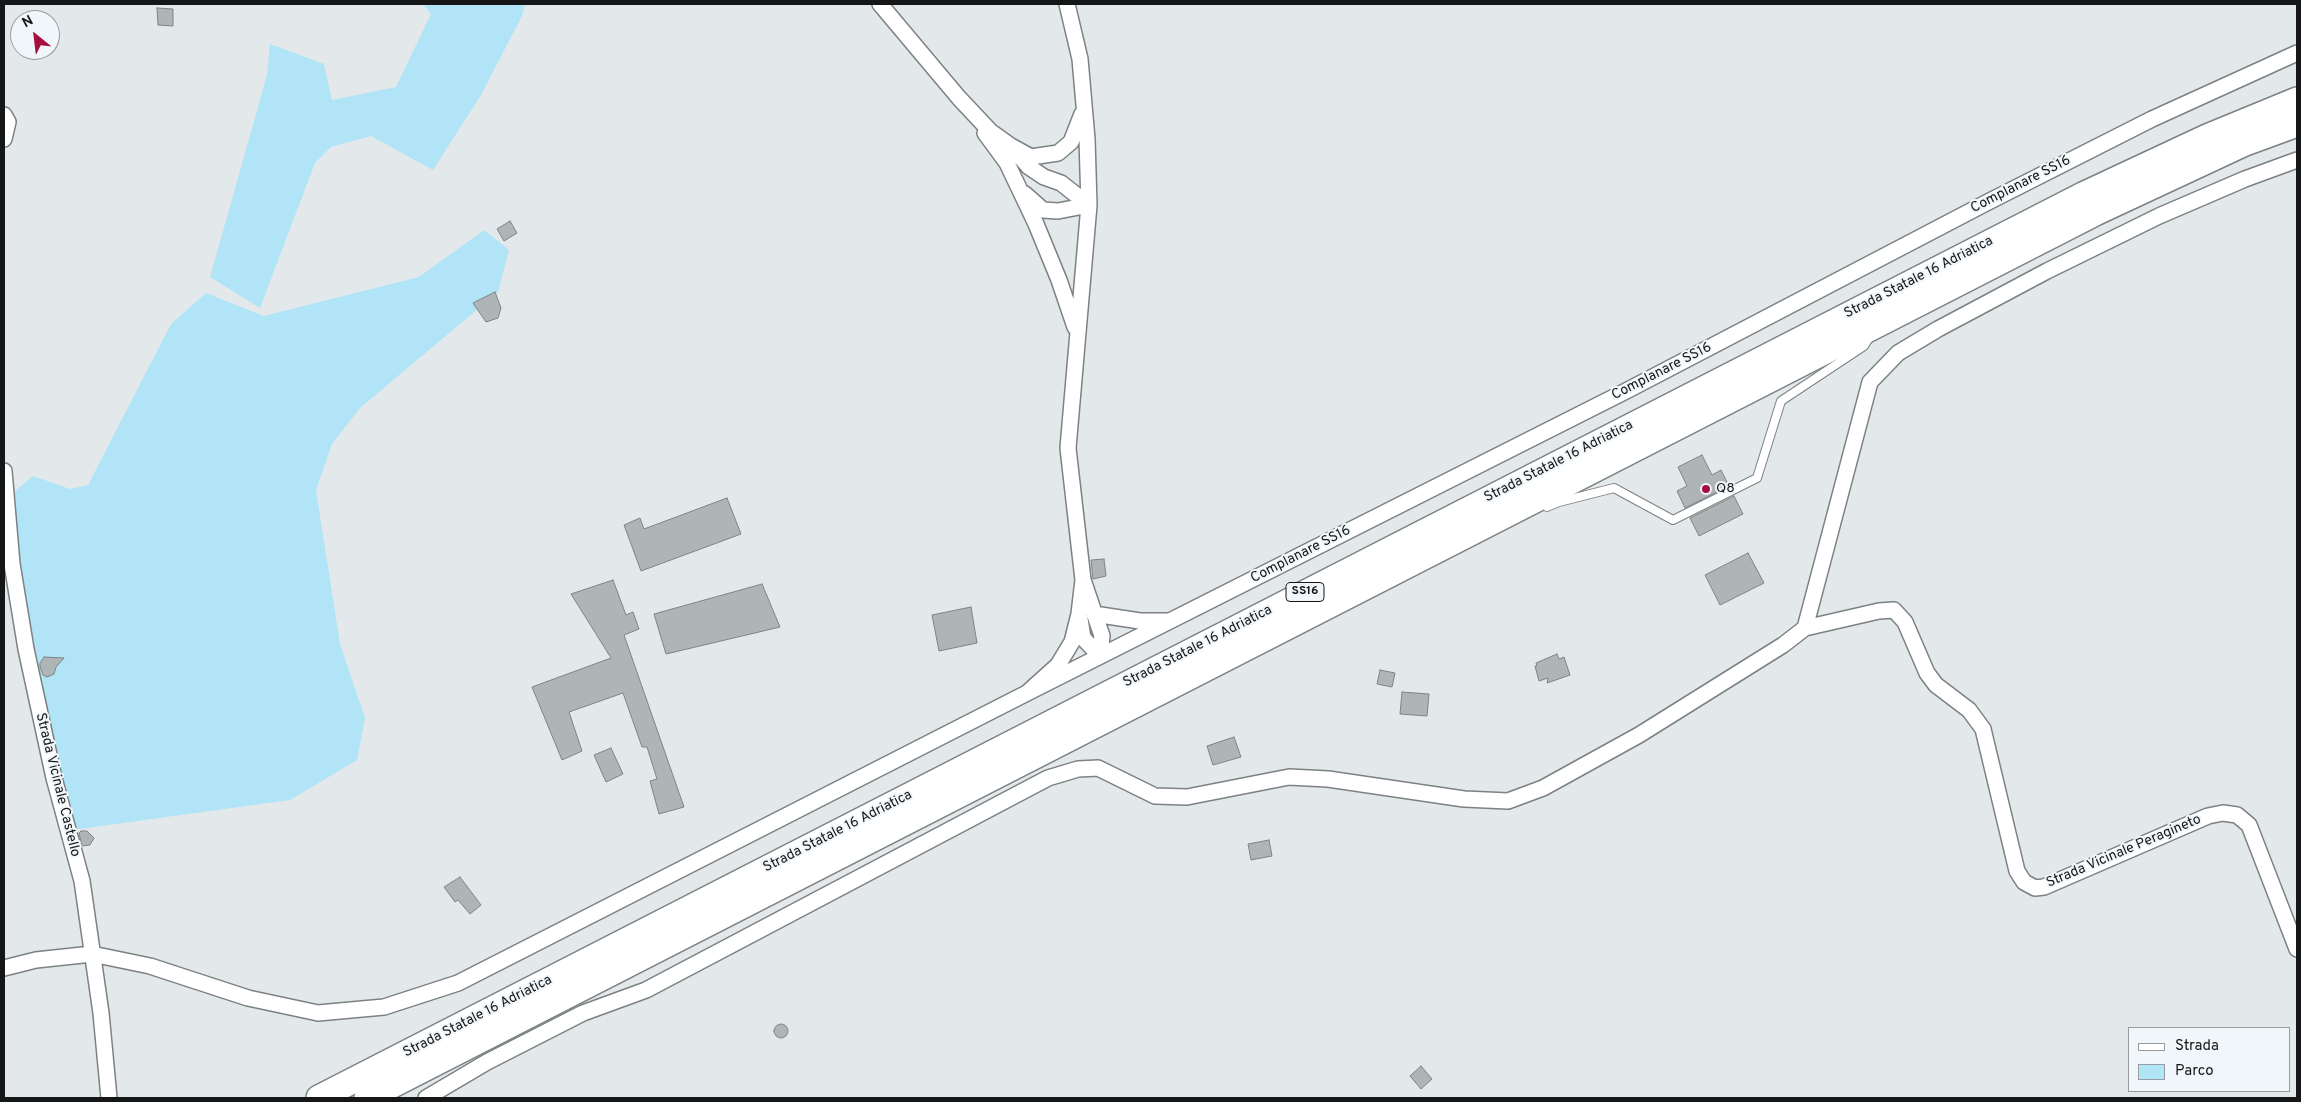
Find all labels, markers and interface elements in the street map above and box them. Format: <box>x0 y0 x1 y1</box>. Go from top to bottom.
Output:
north arrow <box>10 10 60 60</box>
text: N <box>19 12 36 32</box>
street label: Complanare SS16 <box>1968 153 2074 217</box>
street label: Strada Statale 16 Adriatica <box>1842 233 1996 323</box>
street label: Complanare SS16 <box>1609 340 1715 404</box>
street label: Strada Statale 16 Adriatica <box>1482 417 1636 507</box>
place label: Q8 <box>1716 481 1735 497</box>
marker: Q8 <box>1700 483 1712 495</box>
street label: Complanare SS16 <box>1248 523 1354 587</box>
road number: SS16 <box>1286 582 1324 602</box>
street label: Strada Statale 16 Adriatica <box>1121 602 1275 692</box>
street label: Strada Vicinale Castello <box>31 711 83 859</box>
street label: Strada Statale 16 Adriatica <box>761 787 915 877</box>
street label: Strada Vicinale Peragineto <box>2044 812 2204 892</box>
street label: Strada Statale 16 Adriatica <box>401 972 555 1062</box>
legend <box>2128 1027 2291 1092</box>
text: Strada <box>2175 1037 2219 1056</box>
text: Parco <box>2175 1062 2214 1081</box>

